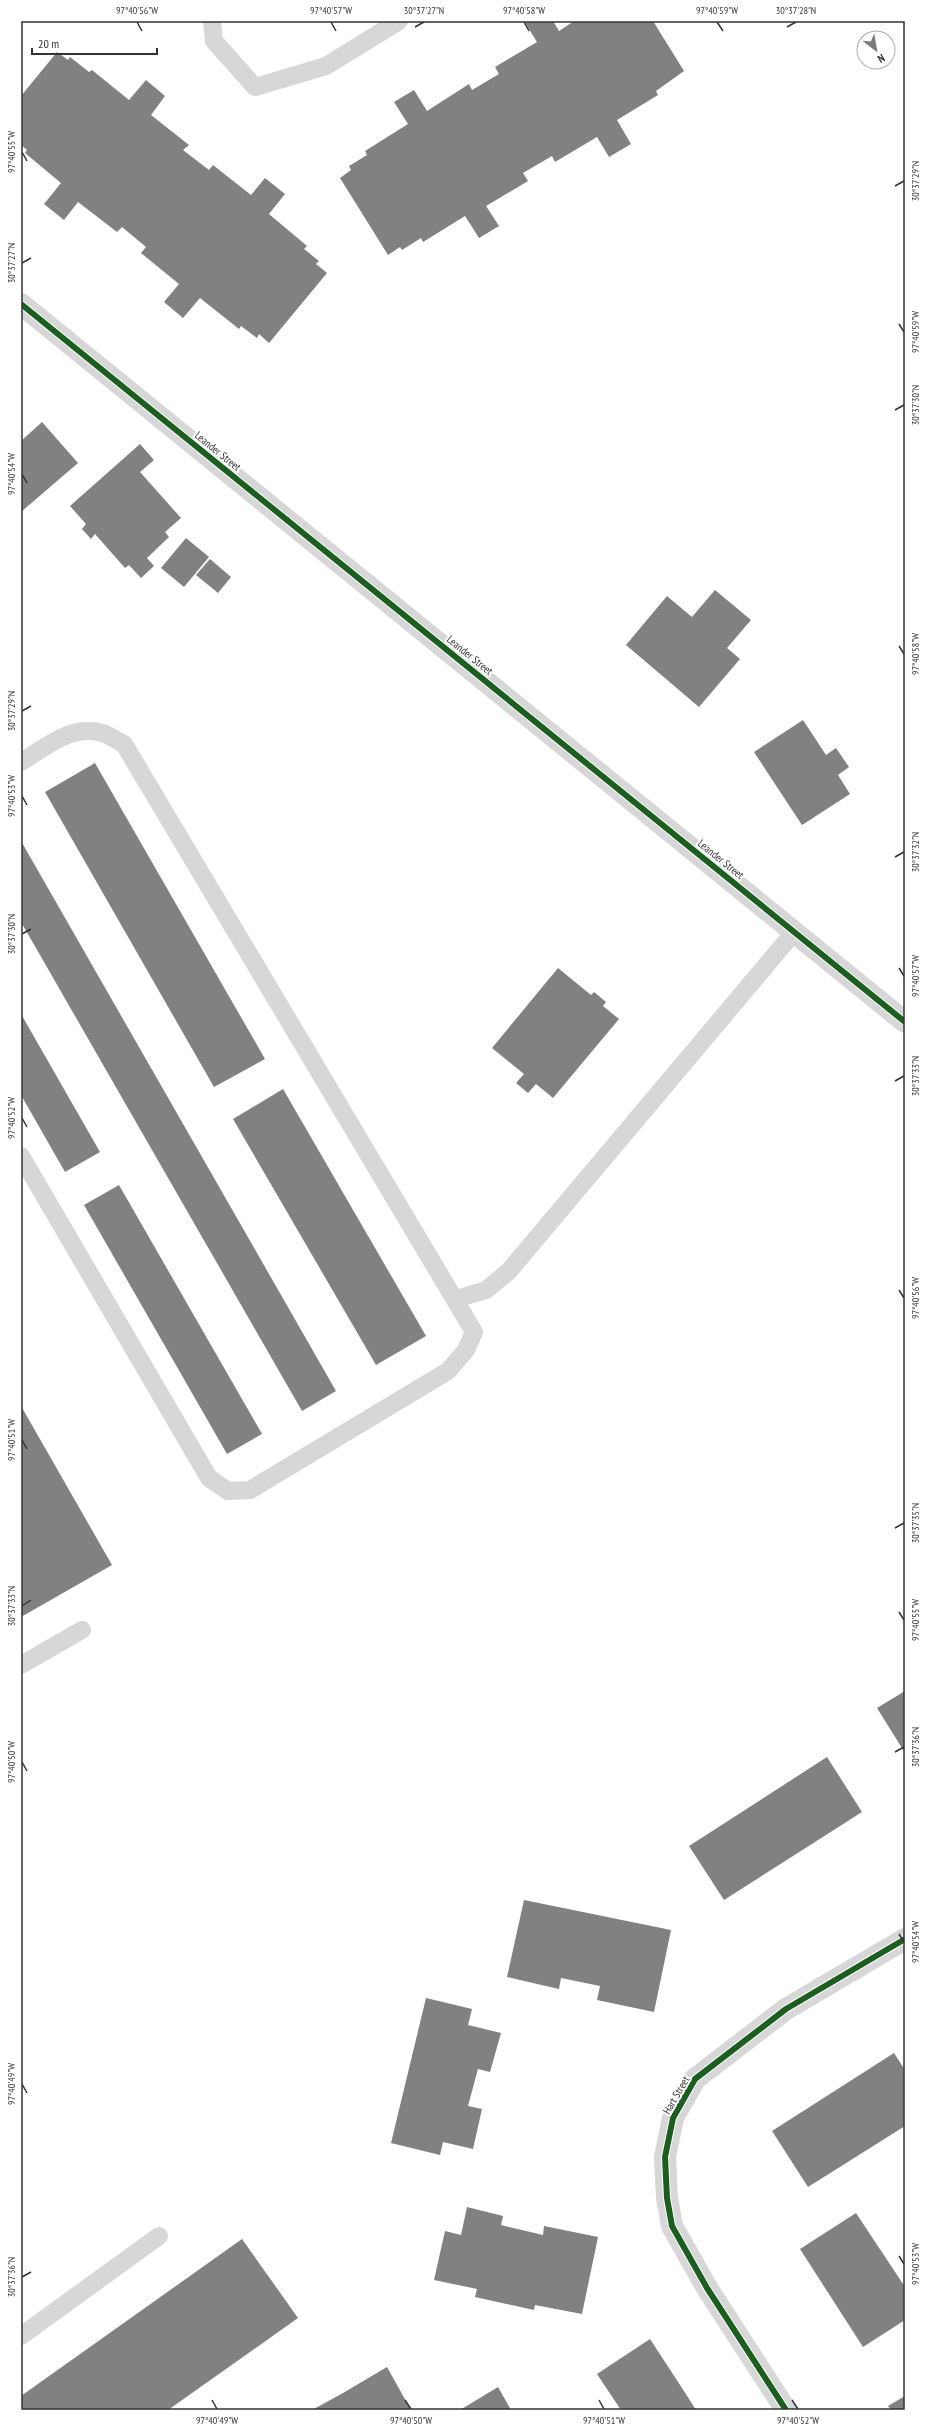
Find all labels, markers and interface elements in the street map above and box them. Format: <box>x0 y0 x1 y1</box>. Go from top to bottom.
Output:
text: 97°40'56"W <box>116 4 158 17</box>
text: 97°40'57"W <box>310 4 352 17</box>
text: 30°37'27"N <box>404 4 444 17</box>
text: 97°40'58"W <box>503 4 545 17</box>
text: 97°40'59"W <box>696 4 738 17</box>
text: 30°37'28"N <box>776 4 816 17</box>
scale bar <box>32 30 157 56</box>
north arrow <box>856 30 896 70</box>
text: 20 m <box>38 36 59 51</box>
text: N <box>875 51 887 66</box>
text: 97°40'55"W <box>5 131 18 173</box>
text: 30°37'29"N <box>909 161 922 201</box>
text: 30°37'27"N <box>5 243 18 283</box>
text: 97°40'59"W <box>909 311 922 353</box>
text: 30°37'30"N <box>909 385 922 425</box>
street label: Leander Street <box>192 428 244 474</box>
text: 97°40'54"W <box>5 453 18 495</box>
street label: Leander Street <box>444 632 496 678</box>
text: 97°40'58"W <box>909 633 922 675</box>
text: 30°37'29"N <box>5 691 18 731</box>
text: 97°40'53"W <box>5 775 18 817</box>
text: 30°37'32"N <box>909 832 922 872</box>
street label: Leander Street <box>695 836 747 882</box>
text: 30°37'30"N <box>5 914 18 954</box>
text: 97°40'57"W <box>909 955 922 997</box>
text: 30°37'33"N <box>909 1056 922 1096</box>
text: 97°40'52"W <box>5 1097 18 1139</box>
text: 97°40'56"W <box>909 1277 922 1319</box>
text: 97°40'51"W <box>5 1419 18 1461</box>
text: 30°37'35"N <box>909 1503 922 1543</box>
text: 30°37'33"N <box>5 1586 18 1626</box>
text: 97°40'55"W <box>909 1599 922 1641</box>
text: 30°37'36"N <box>909 1727 922 1767</box>
text: 97°40'50"W <box>5 1741 18 1783</box>
text: 97°40'54"W <box>909 1921 922 1963</box>
text: 97°40'49"W <box>5 2063 18 2105</box>
street label: Hart Street <box>660 2073 692 2117</box>
text: 97°40'53"W <box>909 2243 922 2285</box>
text: 30°37'36"N <box>5 2257 18 2297</box>
text: 97°40'49"W <box>196 2414 238 2427</box>
text: 97°40'50"W <box>390 2414 432 2427</box>
text: 97°40'51"W <box>583 2414 625 2427</box>
text: 97°40'52"W <box>777 2414 819 2427</box>

